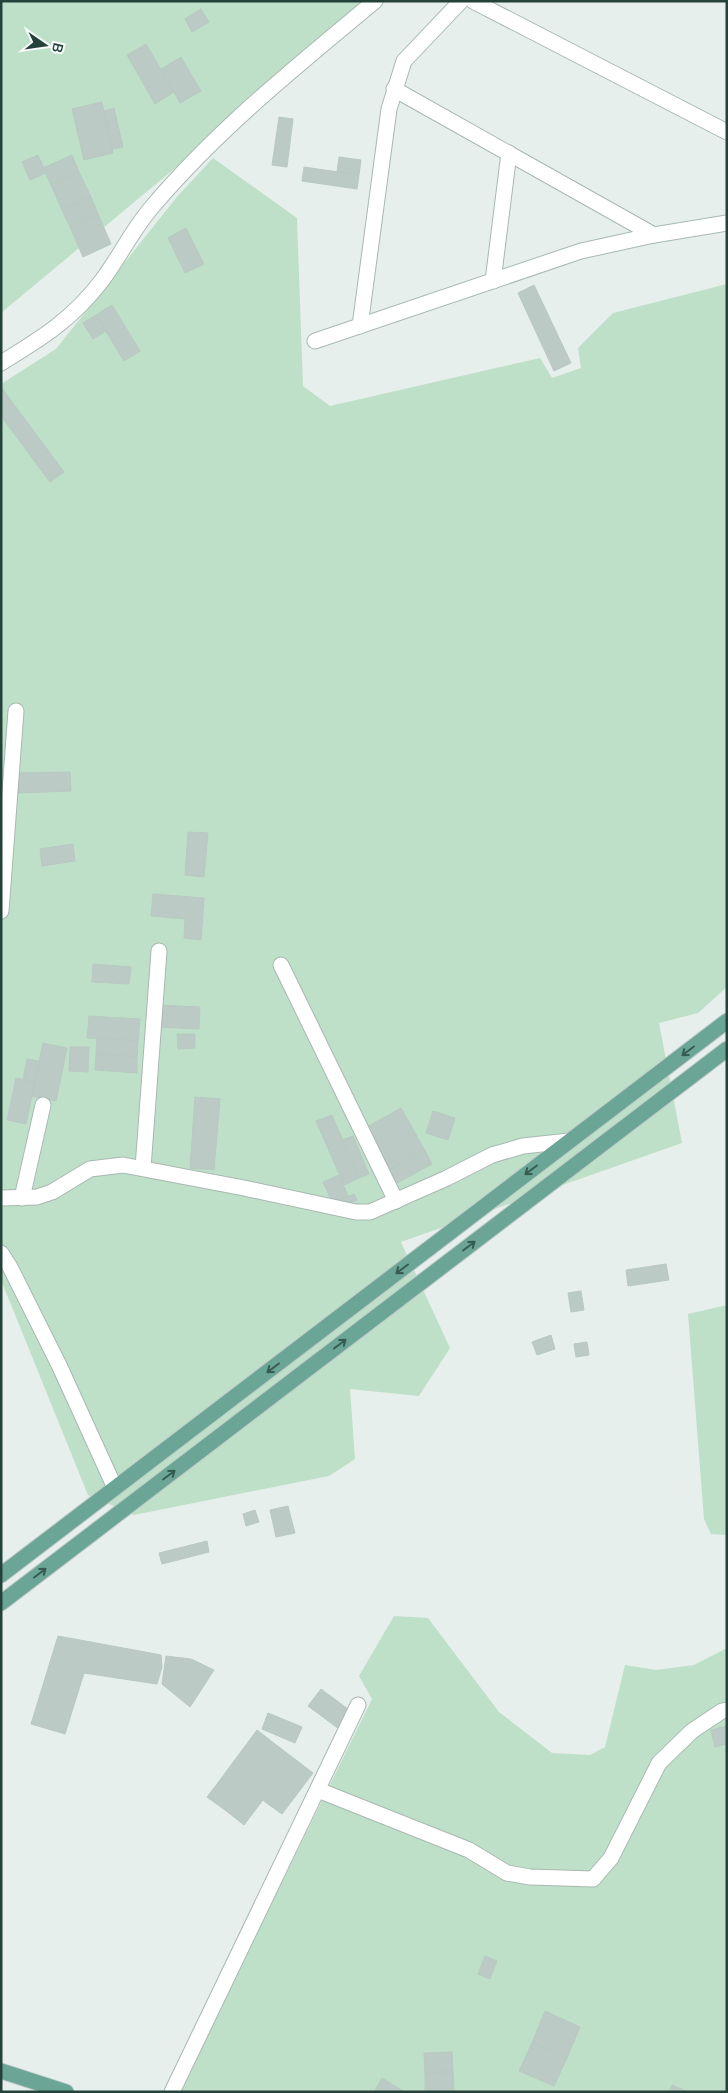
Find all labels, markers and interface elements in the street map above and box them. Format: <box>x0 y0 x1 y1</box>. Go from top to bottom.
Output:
north arrow <box>20 20 70 70</box>
text: B <box>47 41 68 55</box>
one-way arrow <box>682 1045 695 1056</box>
one-way arrow <box>525 1165 538 1176</box>
one-way arrow <box>462 1240 475 1251</box>
one-way arrow <box>395 1264 409 1274</box>
one-way arrow <box>333 1339 347 1349</box>
one-way arrow <box>267 1362 280 1373</box>
one-way arrow <box>162 1469 175 1480</box>
one-way arrow <box>33 1568 47 1578</box>

